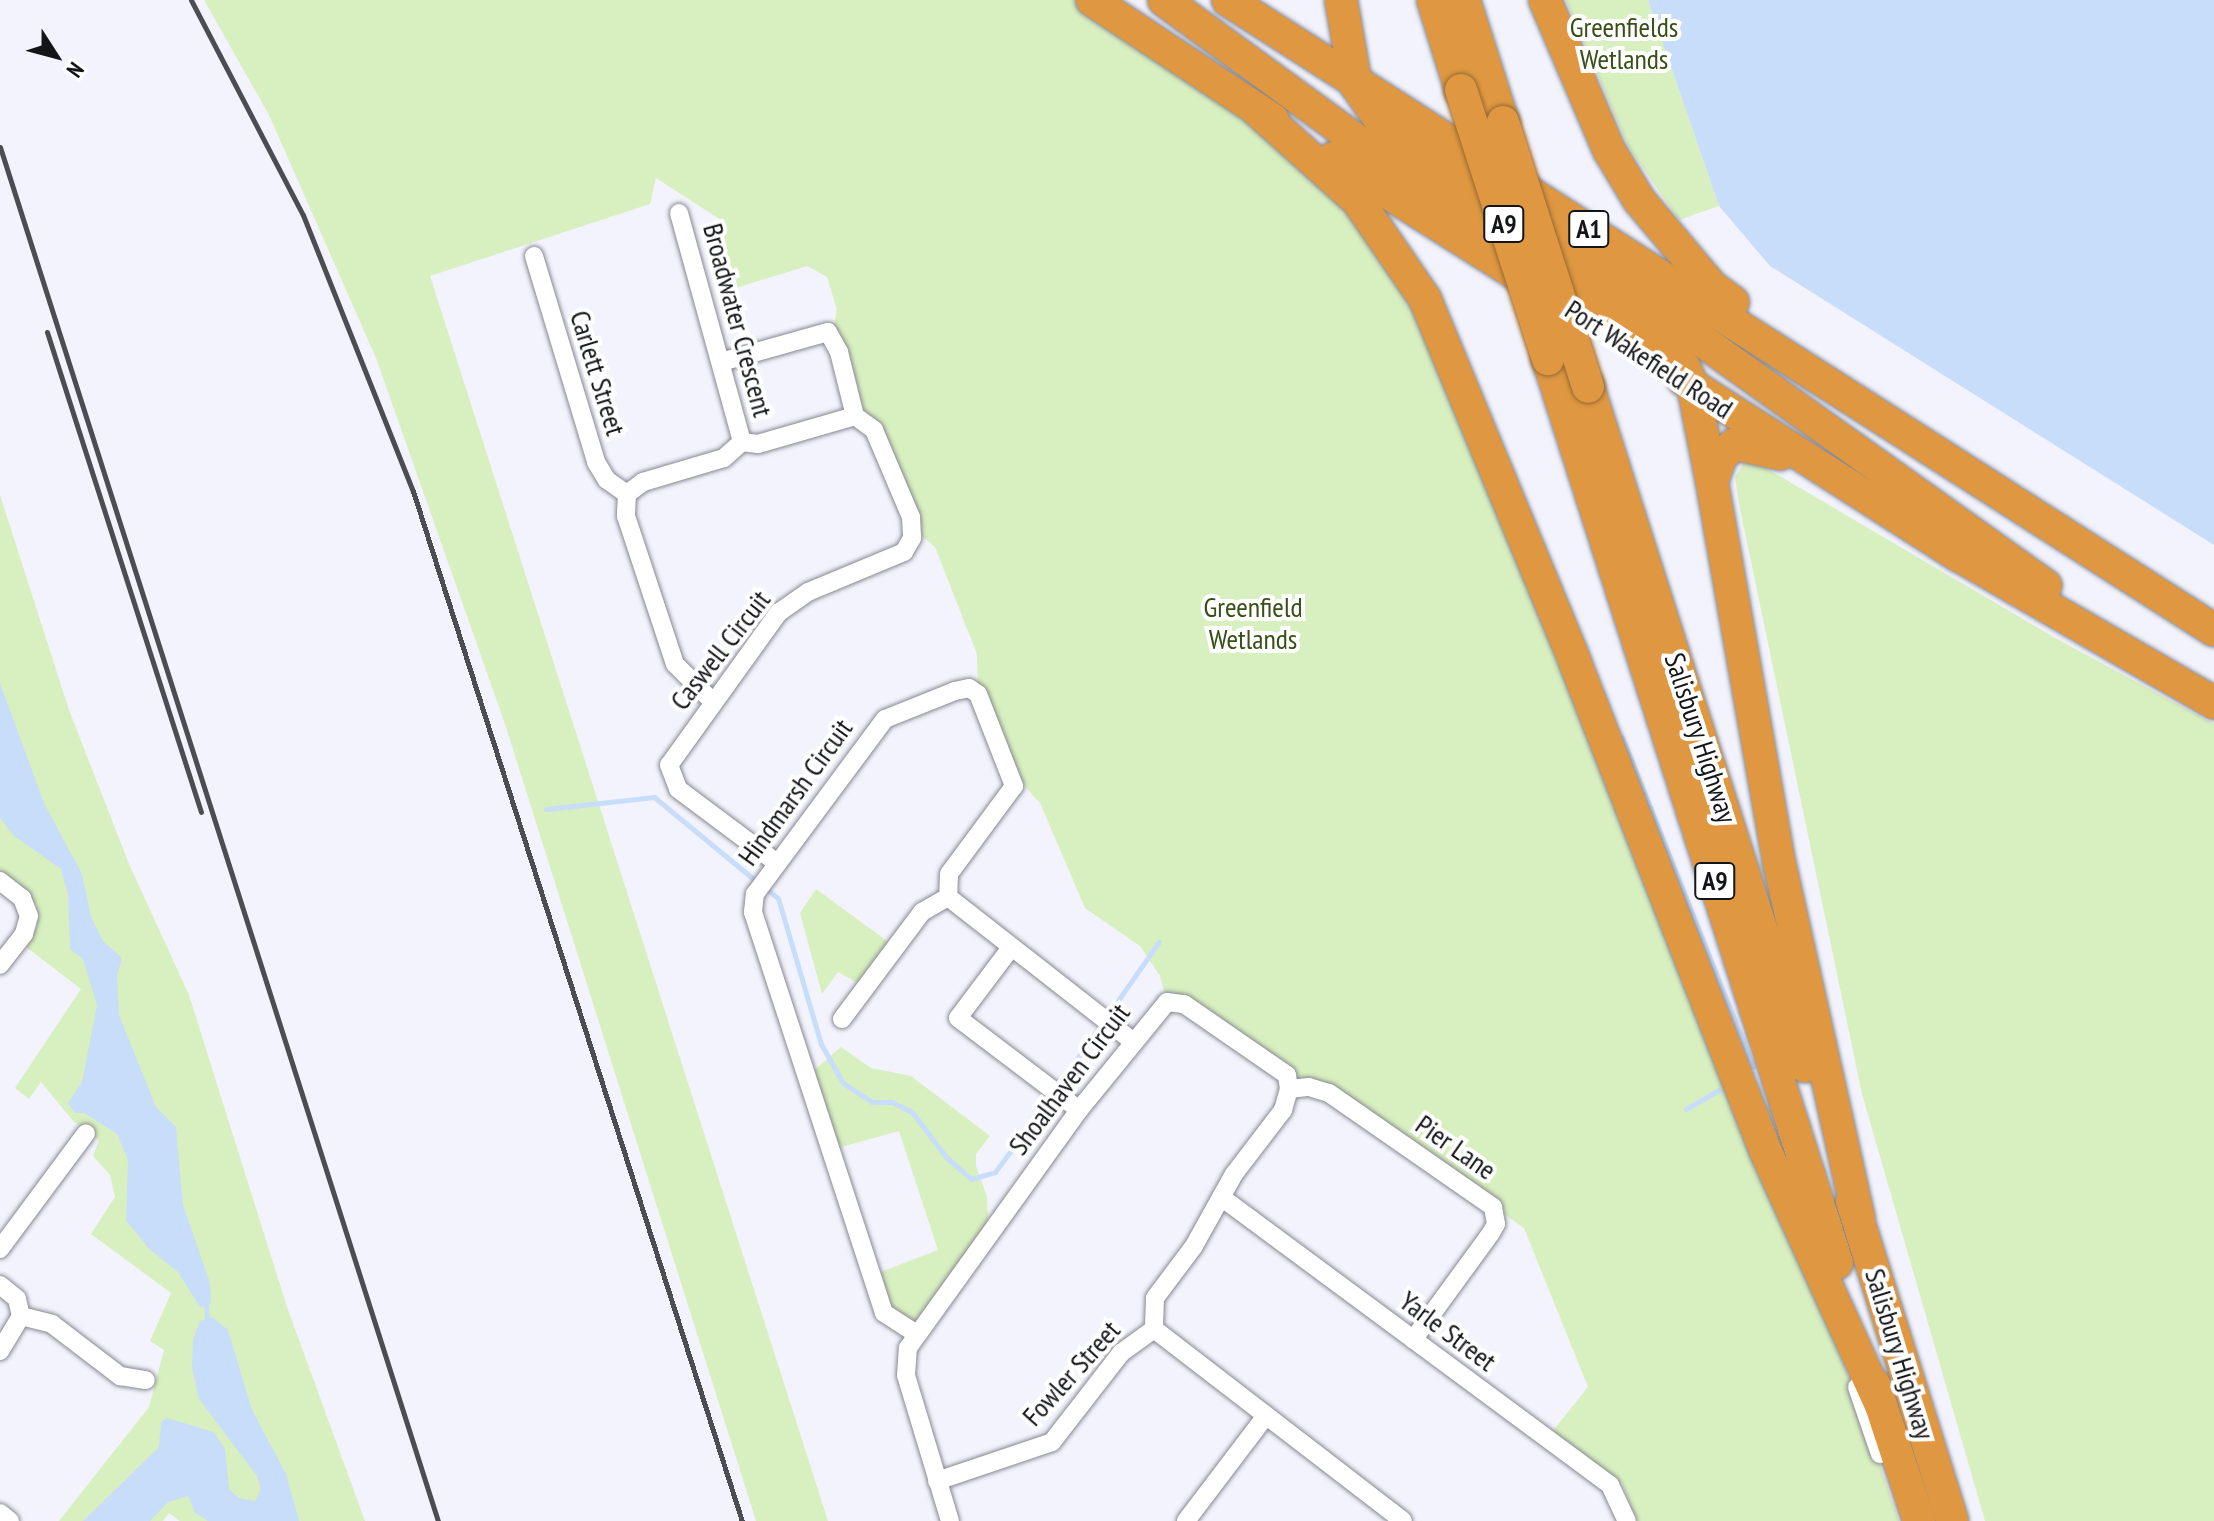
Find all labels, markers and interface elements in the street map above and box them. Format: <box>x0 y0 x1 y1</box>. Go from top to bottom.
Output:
park label: Greenfields Wetlands <box>1570 10 1678 76</box>
north arrow <box>16 16 96 96</box>
text: N <box>61 57 90 83</box>
road number: A9 <box>1482 202 1526 246</box>
road number: A1 <box>1567 207 1611 251</box>
street label: Broadwater Crescent <box>696 220 780 420</box>
street label: Port Wakefield Road <box>1559 292 1739 426</box>
street label: Carlett Street <box>563 307 633 439</box>
street label: Caswell Circuit <box>663 584 777 716</box>
park label: Greenfield Wetlands <box>1203 590 1303 656</box>
street label: Salisbury Highway <box>1658 648 1744 828</box>
street label: Hindmarsh Circuit <box>731 712 859 872</box>
road number: A9 <box>1693 859 1737 903</box>
street label: Shoalhaven Circuit <box>1001 997 1137 1161</box>
street label: Pier Lane <box>1409 1107 1503 1187</box>
street label: Salisbury Highway <box>1858 1264 1942 1444</box>
street label: Yarle Street <box>1393 1284 1503 1378</box>
street label: Fowler Street <box>1015 1314 1127 1432</box>

